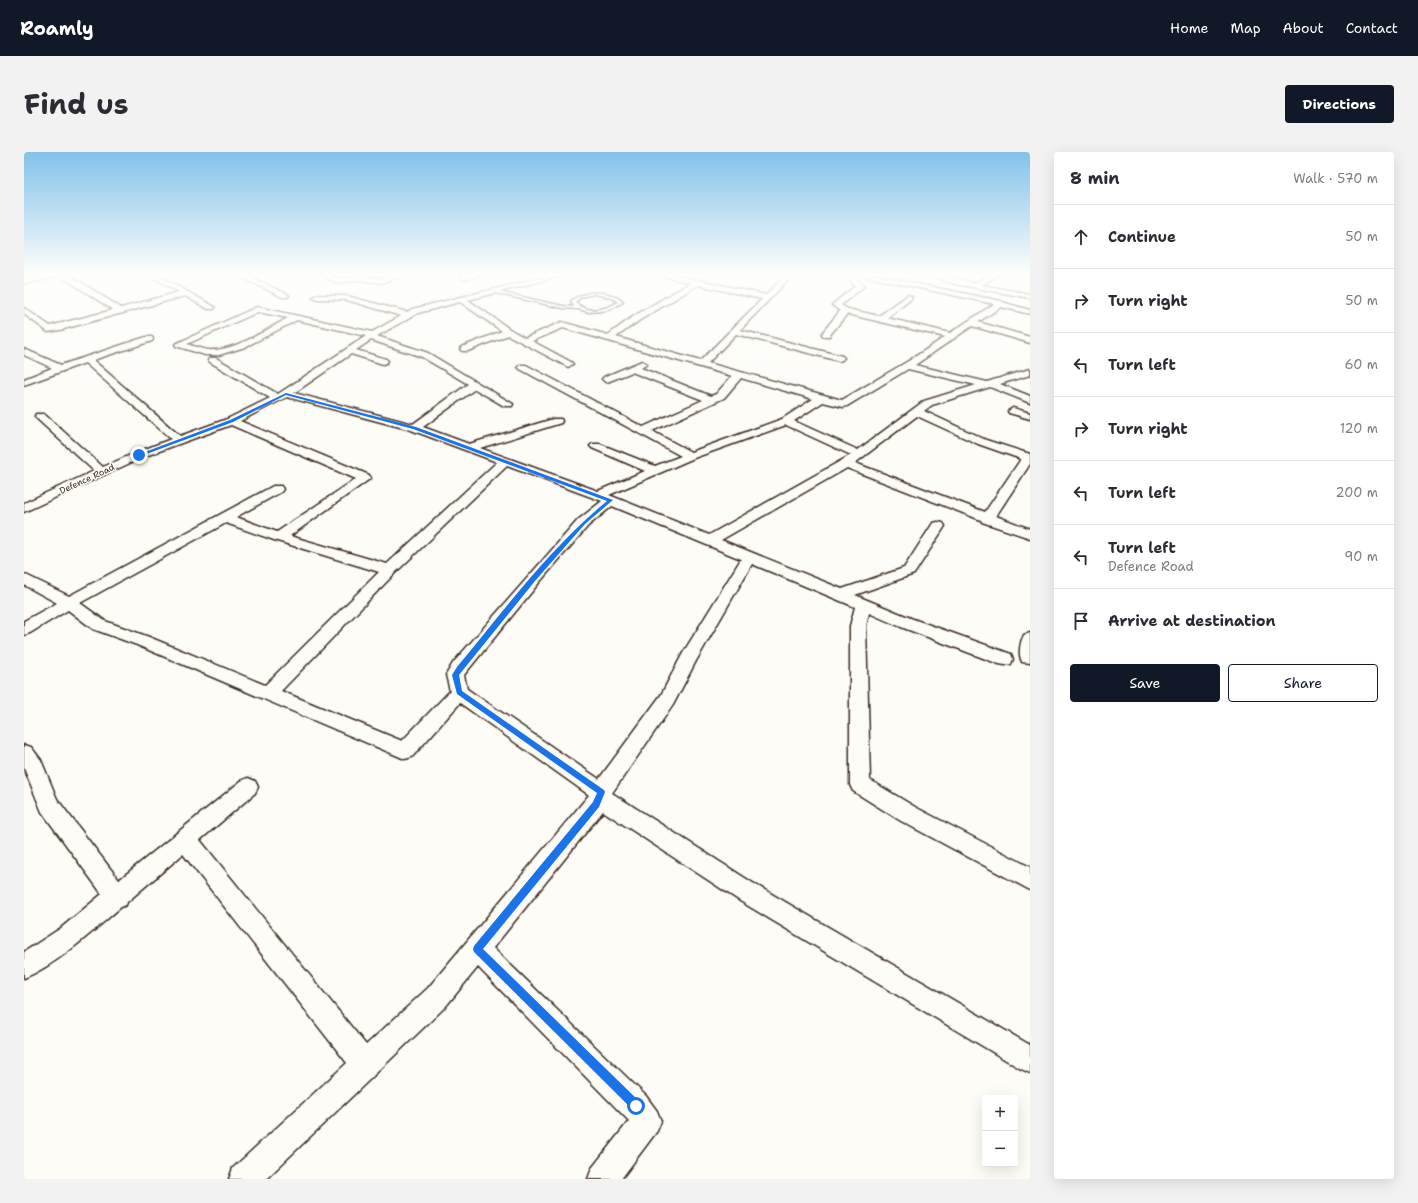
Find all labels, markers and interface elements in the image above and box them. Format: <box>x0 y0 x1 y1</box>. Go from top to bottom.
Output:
text: Roamly <box>20 16 94 41</box>
text: Home <box>1170 19 1209 37</box>
text: Map <box>1231 19 1261 37</box>
text: About <box>1283 19 1324 37</box>
text: Contact <box>1346 19 1398 37</box>
text: Find us <box>24 85 129 123</box>
button: Directions <box>1285 85 1394 123</box>
text: 8 min <box>1070 167 1120 189</box>
text: Walk · 570 m <box>1293 170 1378 187</box>
icon: ahead <box>1070 226 1092 248</box>
text: Continue <box>1108 227 1176 247</box>
text: 50 m <box>1345 228 1378 245</box>
icon: right <box>1070 290 1092 312</box>
text: Turn right <box>1108 291 1188 311</box>
text: 50 m <box>1345 292 1378 309</box>
icon: left <box>1070 354 1092 376</box>
text: Turn left <box>1108 355 1176 375</box>
text: 60 m <box>1345 356 1378 373</box>
icon: right <box>1070 418 1092 440</box>
text: Turn right <box>1108 419 1188 439</box>
text: 120 m <box>1340 420 1378 437</box>
route end <box>130 446 148 464</box>
street label: Defence Road <box>58 461 117 497</box>
icon: left <box>1070 482 1092 504</box>
text: Turn left <box>1108 483 1176 503</box>
text: 200 m <box>1336 484 1378 501</box>
text: Turn left <box>1108 538 1176 558</box>
icon: left <box>1070 546 1092 568</box>
text: 90 m <box>1344 548 1378 565</box>
text: Defence Road <box>1108 558 1194 575</box>
icon: arrive <box>1070 610 1092 632</box>
text: Arrive at destination <box>1108 611 1276 631</box>
button: Save <box>1070 664 1220 702</box>
button: Share <box>1228 664 1378 702</box>
map controls <box>982 1095 1018 1167</box>
button: + <box>982 1095 1018 1131</box>
route start <box>627 1097 645 1115</box>
button: − <box>982 1131 1018 1167</box>

